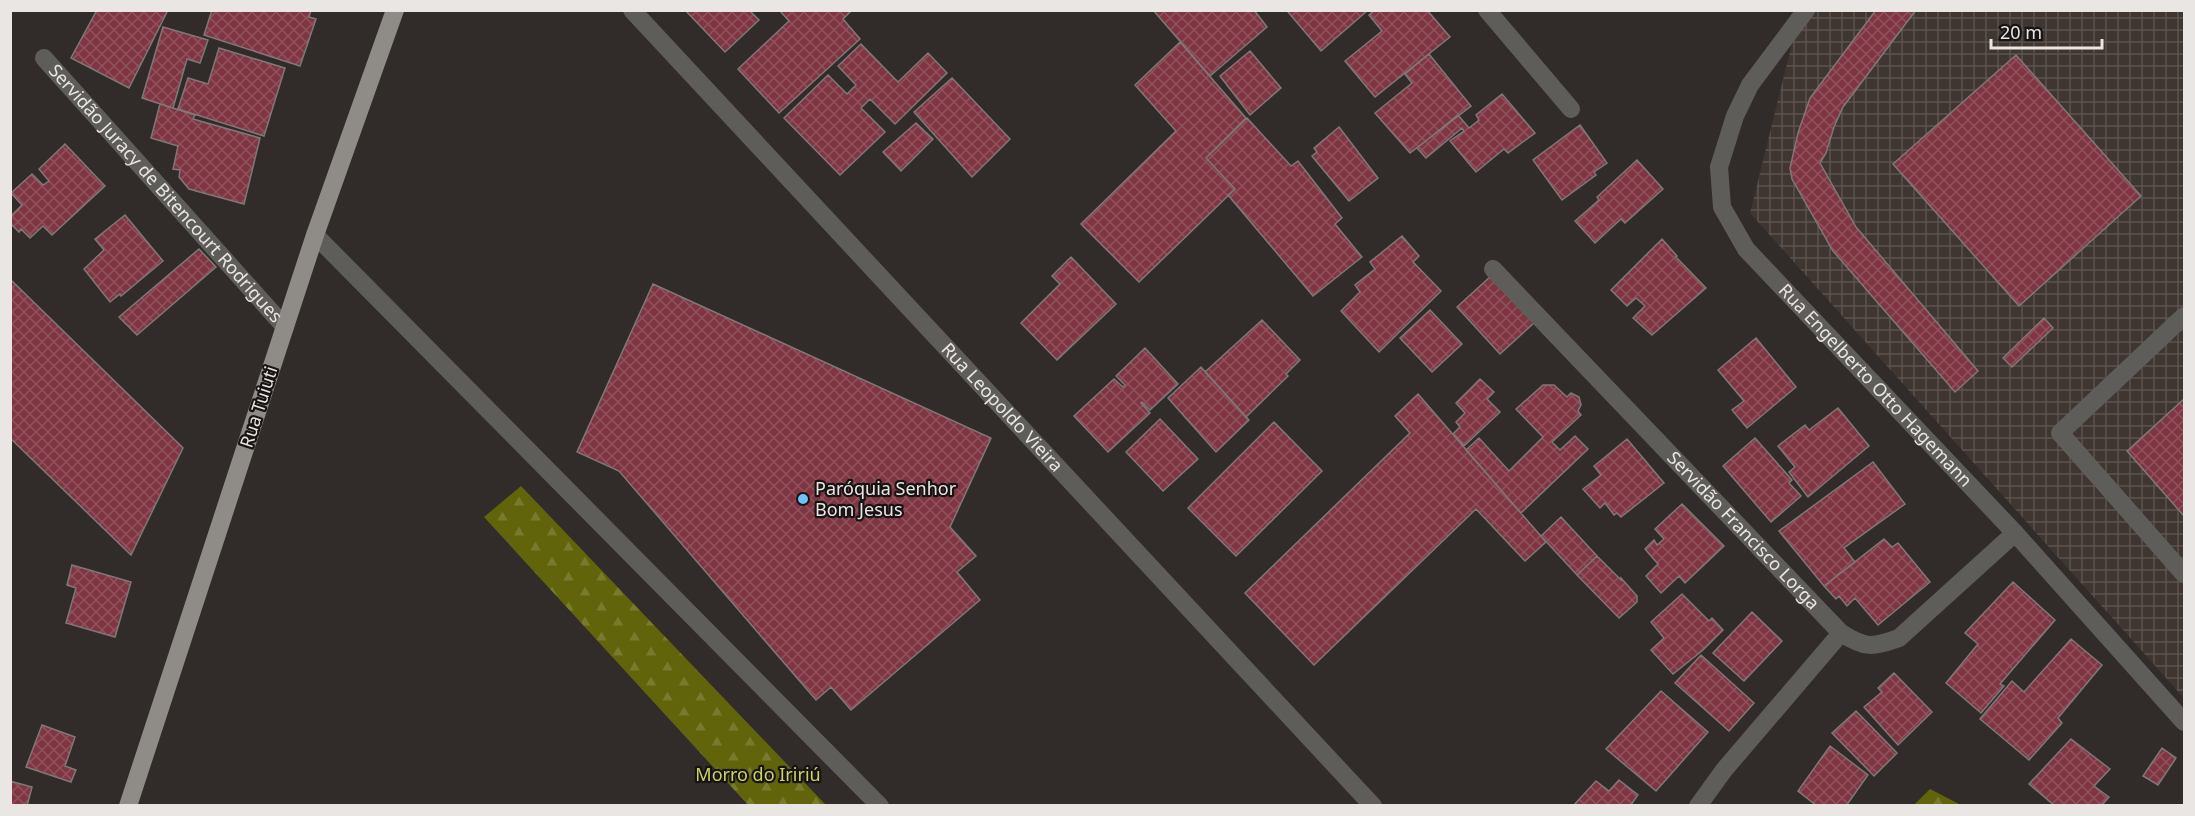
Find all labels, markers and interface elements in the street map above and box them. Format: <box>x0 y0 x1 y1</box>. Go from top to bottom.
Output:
scale bar <box>1991 12 2102 50</box>
text: 20 m <box>2000 20 2042 44</box>
street label: Servidão Juracy de Bitencourt Rodrigues <box>44 58 288 327</box>
street label: Rua Engelberto Otto Hagemann <box>1774 278 1978 492</box>
street label: Rua Leopoldo Vieira <box>937 337 1069 477</box>
street label: Rua Tuiuti <box>234 363 282 450</box>
street label: Servidão Francisco Lorga <box>1662 446 1825 614</box>
place label: Paróquia Senhor Bom Jesus <box>815 476 957 521</box>
marker: Paróquia Senhor Bom Jesus <box>796 492 810 506</box>
park label: Morro do Iririú <box>695 762 821 786</box>

